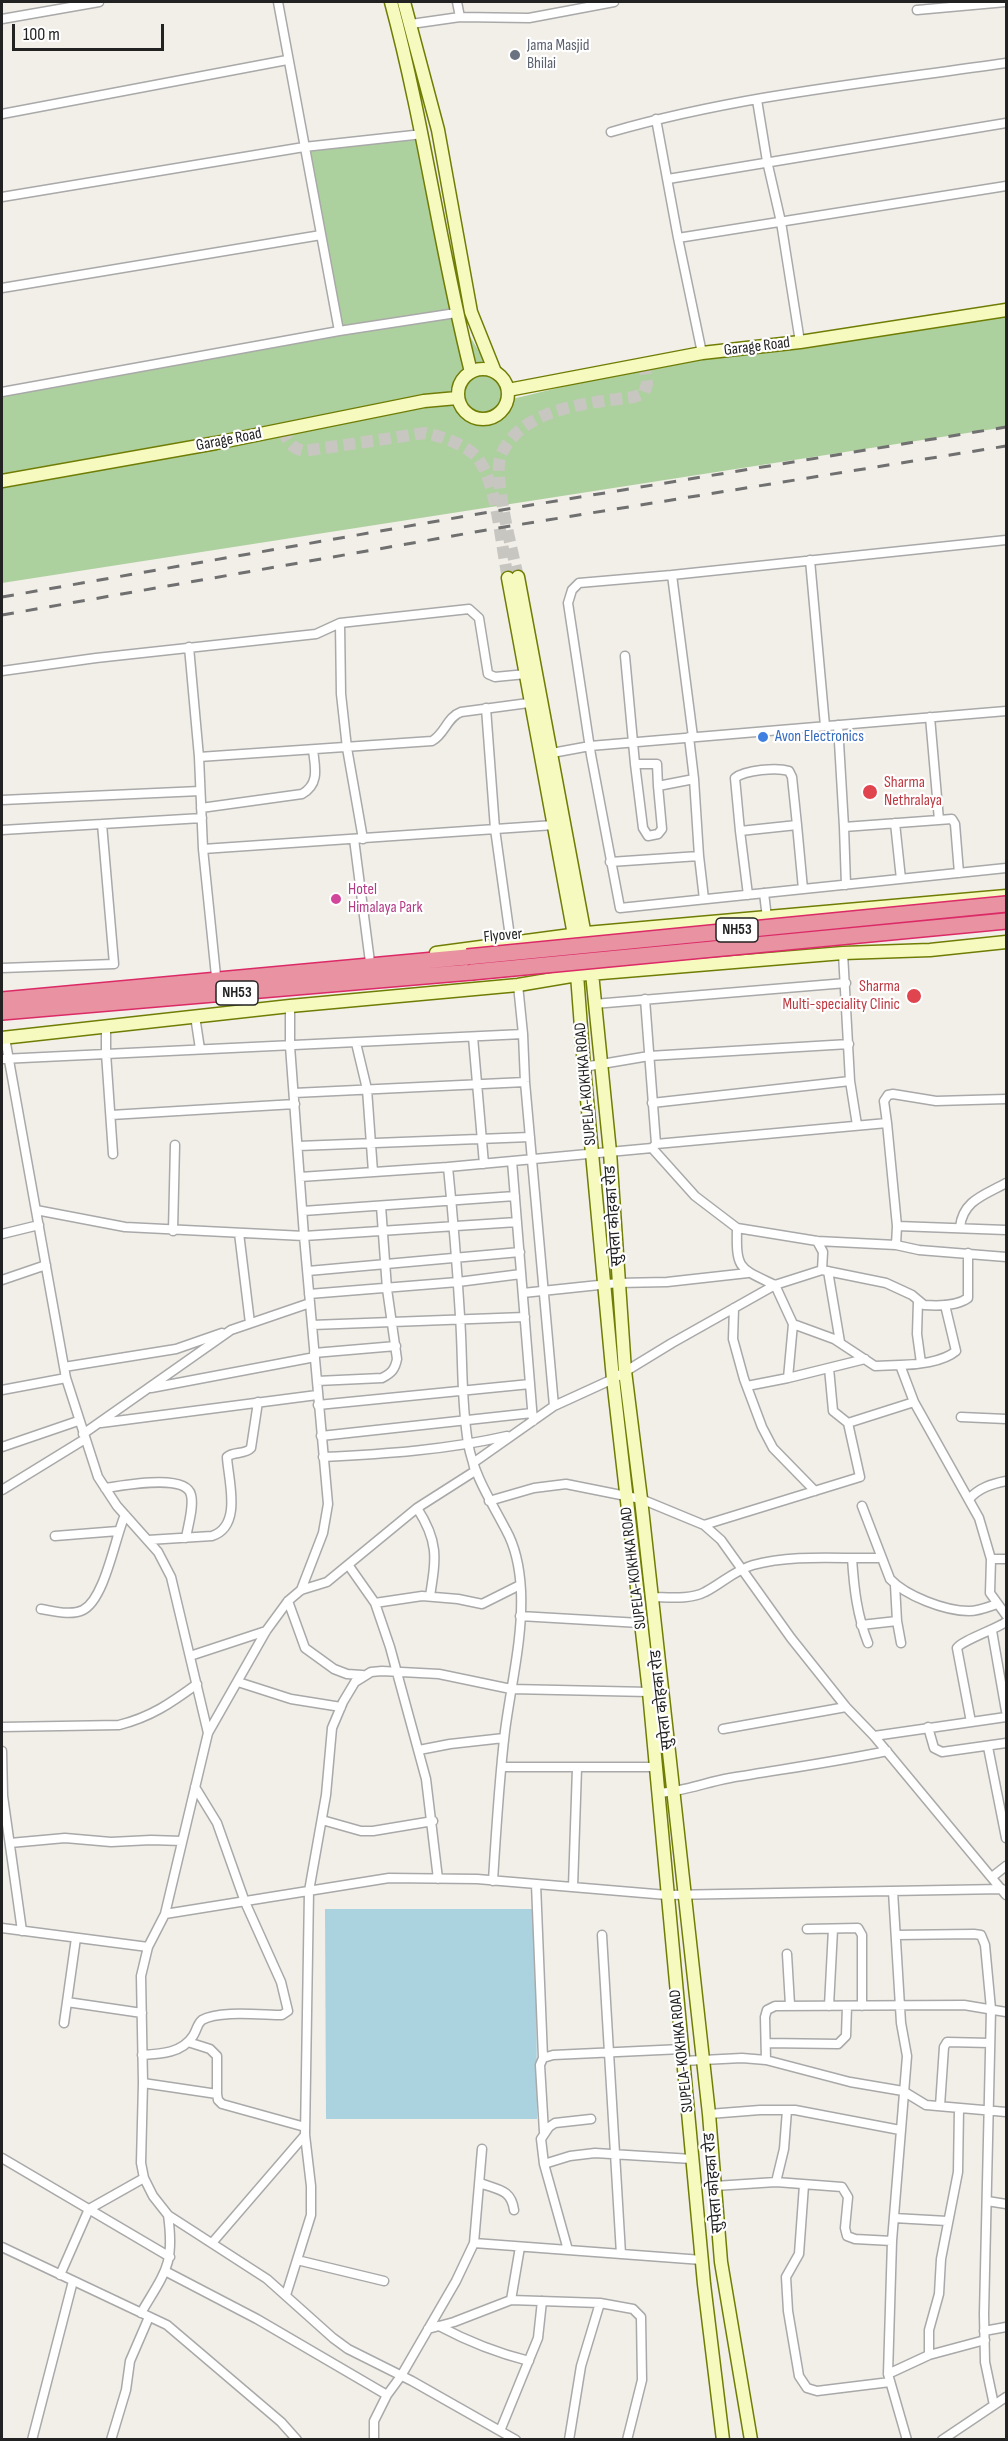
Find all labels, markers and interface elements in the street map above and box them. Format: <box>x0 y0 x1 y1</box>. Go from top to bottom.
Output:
scale bar <box>15 12 166 50</box>
text: 100 m <box>23 24 60 45</box>
place label: Jama Masjid Bhilai <box>527 36 589 74</box>
marker: Jama Masjid Bhilai <box>508 48 522 62</box>
street label: Garage Road <box>723 333 791 361</box>
street label: Garage Road <box>195 424 263 456</box>
place label: Avon Electronics <box>775 727 864 747</box>
marker: Avon Electronics <box>756 730 770 744</box>
place label: Sharma Nethralaya <box>884 773 942 811</box>
marker: Sharma Nethralaya <box>861 783 879 801</box>
place label: Hotel Himalaya Park <box>348 880 423 918</box>
marker: Hotel Himalaya Park <box>329 892 343 906</box>
road number: NH53 <box>716 918 758 942</box>
street label: Flyover <box>483 925 523 947</box>
place label: Sharma Multi-speciality Clinic <box>783 977 900 1015</box>
road number: NH53 <box>216 981 258 1005</box>
marker: Sharma Multi-speciality Clinic <box>905 987 923 1005</box>
street label: SUPELA-KOKHKA ROAD <box>571 1022 601 1146</box>
street label: सुपेला कोहका रोड <box>601 1165 627 1267</box>
street label: SUPELA-KOKHKA ROAD <box>617 1506 651 1630</box>
street label: सुपेला कोहका रोड <box>646 1649 678 1751</box>
street label: SUPELA-KOKHKA ROAD <box>666 1989 698 2113</box>
street label: सुपेला कोहका रोड <box>700 2132 728 2234</box>

